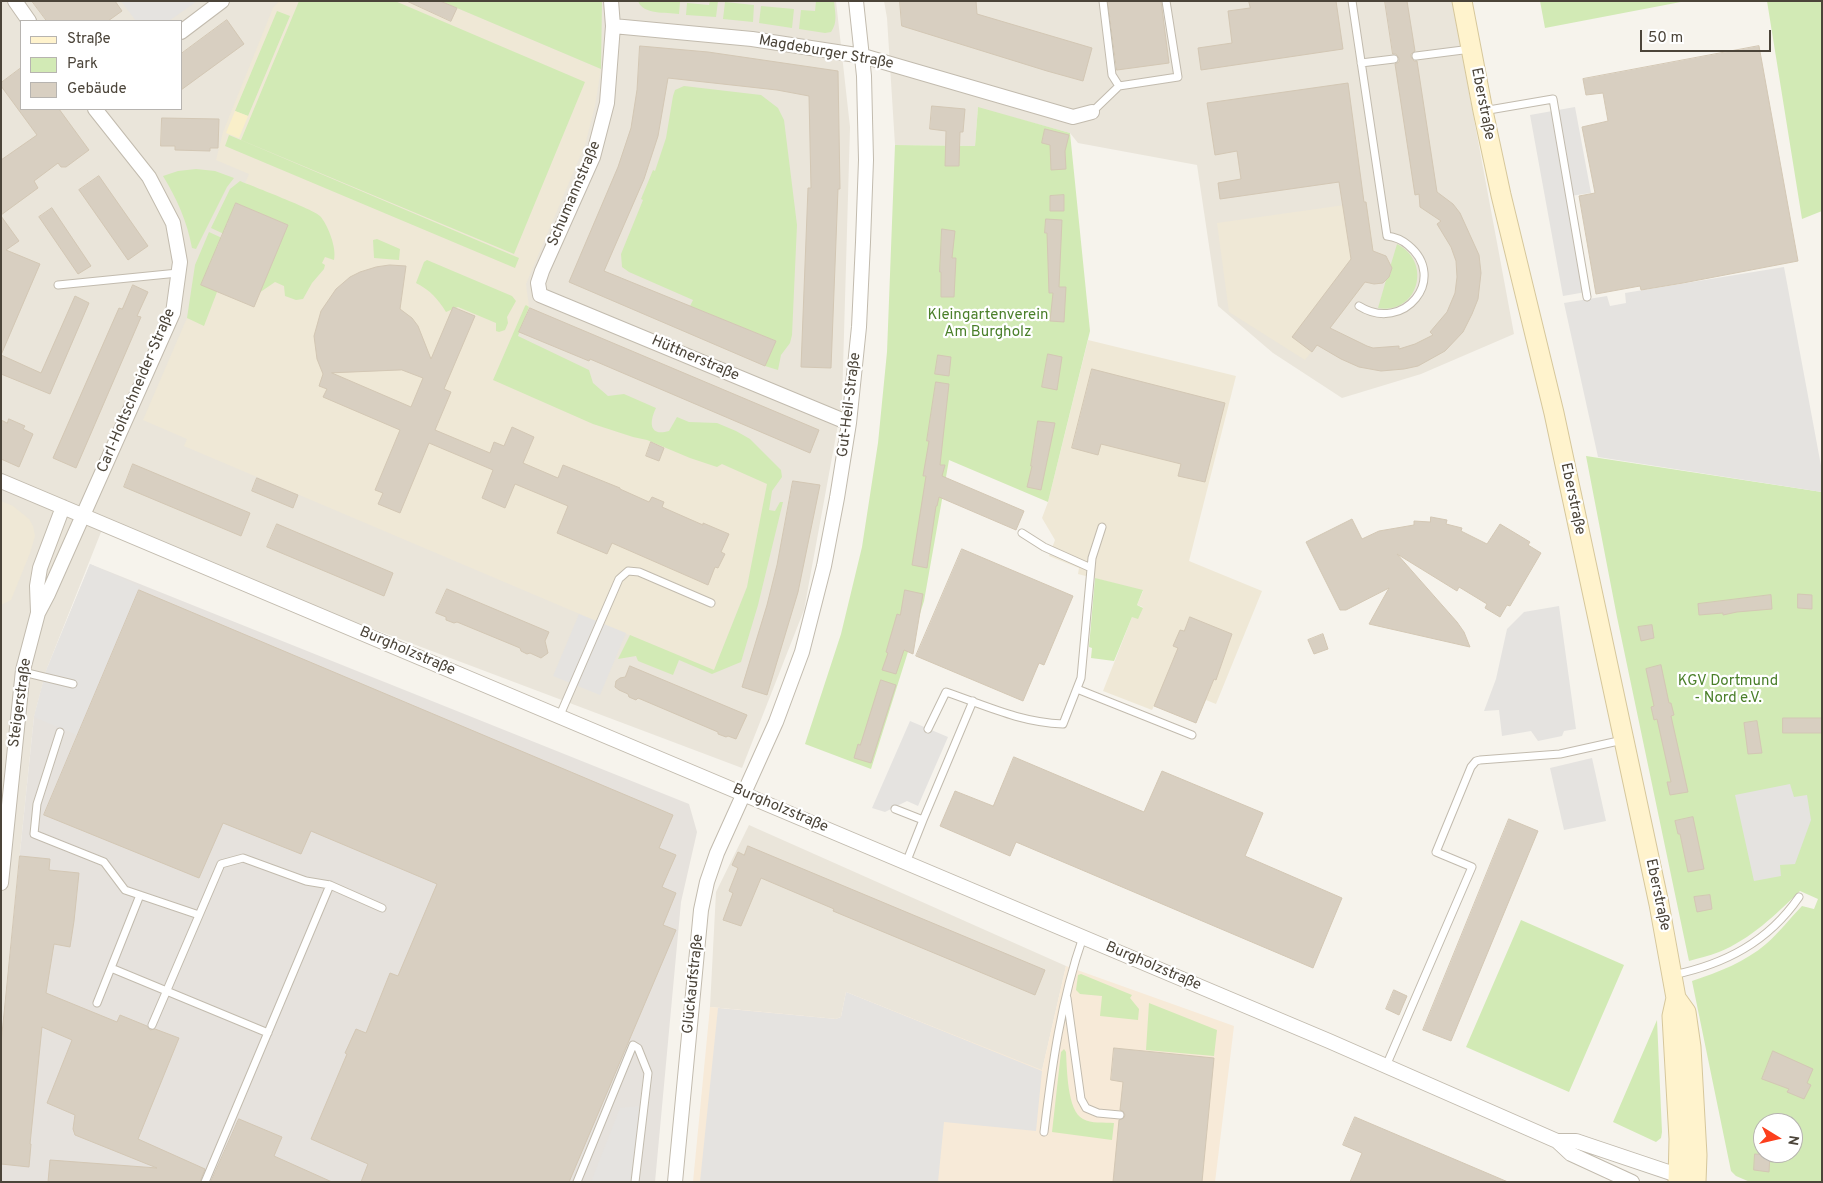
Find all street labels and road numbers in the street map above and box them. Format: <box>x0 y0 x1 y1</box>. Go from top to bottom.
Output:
street label: Magdeburger Straße <box>757 32 895 74</box>
street label: Eberstraße <box>1466 66 1498 142</box>
street label: Schumannstraße <box>545 139 605 249</box>
street label: Carl-Holtschneider-Straße <box>94 306 180 476</box>
street label: Hüttnerstraße <box>648 332 742 386</box>
street label: Gut-Heil-Straße <box>835 352 865 458</box>
street label: Eberstraße <box>1556 461 1588 537</box>
street label: Burgholzstraße <box>356 624 458 680</box>
street label: Steigerstraße <box>6 657 36 749</box>
street label: Burgholzstraße <box>729 781 831 837</box>
street label: Eberstraße <box>1641 857 1673 933</box>
street label: Glückaufstraße <box>680 933 708 1035</box>
street label: Burgholzstraße <box>1102 939 1204 995</box>

